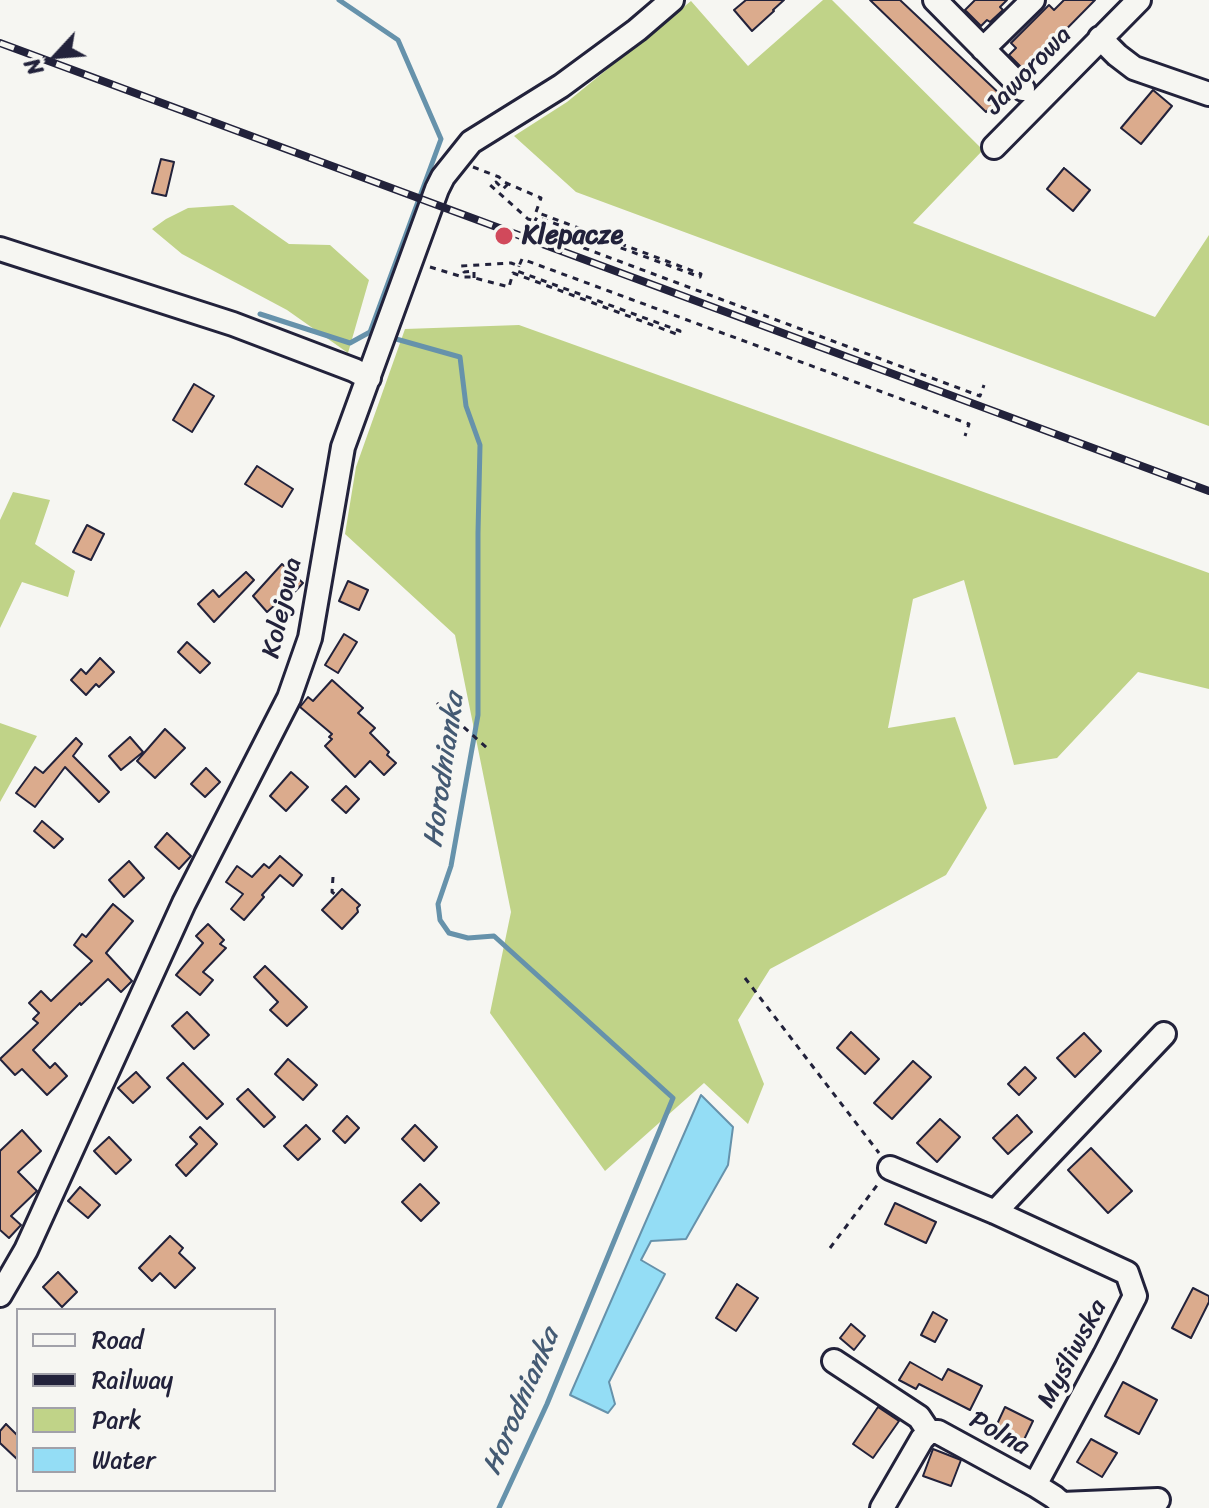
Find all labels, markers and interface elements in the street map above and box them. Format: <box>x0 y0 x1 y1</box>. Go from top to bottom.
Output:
north arrow <box>16 16 96 96</box>
street label: Jaworowa <box>979 20 1079 122</box>
text: N <box>13 51 55 82</box>
place label: Klepacze <box>522 220 623 252</box>
marker: Klepacze <box>493 225 515 247</box>
street label: Kolejowa <box>256 555 310 661</box>
water label: Horodnianka <box>418 691 472 849</box>
street label: Myśliwska <box>1032 1295 1114 1413</box>
legend <box>16 1308 276 1492</box>
text: Road <box>92 1319 143 1361</box>
water label: Horodnianka <box>476 1324 568 1480</box>
text: Railway <box>92 1359 173 1401</box>
text: Park <box>92 1399 141 1441</box>
street label: Polna <box>964 1405 1034 1463</box>
text: Water <box>92 1439 155 1481</box>

